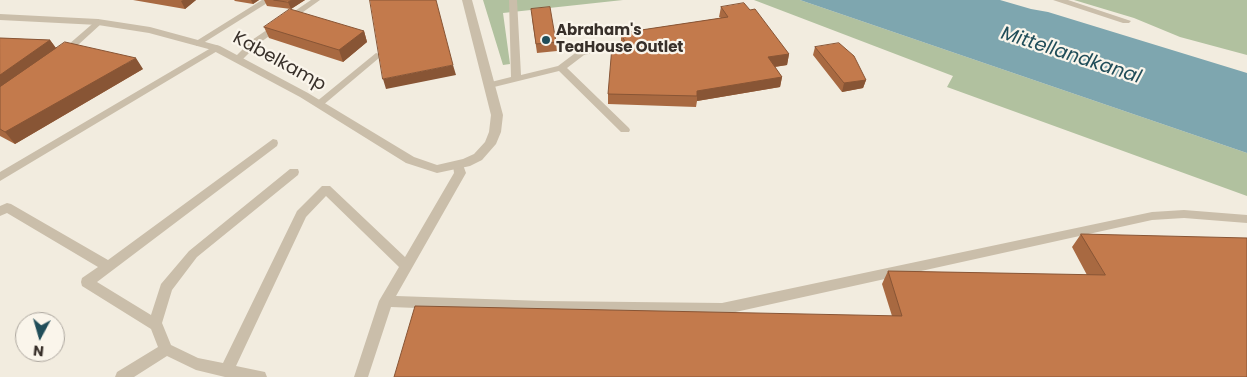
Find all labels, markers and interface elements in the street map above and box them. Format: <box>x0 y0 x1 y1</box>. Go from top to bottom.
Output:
place label: Abraham's TeaHouse Outlet <box>556 22 683 57</box>
water label: Mittellandkanal <box>998 23 1144 89</box>
street label: Kabelkamp <box>229 28 329 96</box>
marker: Abraham's TeaHouse Outlet <box>540 34 552 46</box>
north arrow <box>15 312 65 362</box>
text: N <box>32 340 45 361</box>

